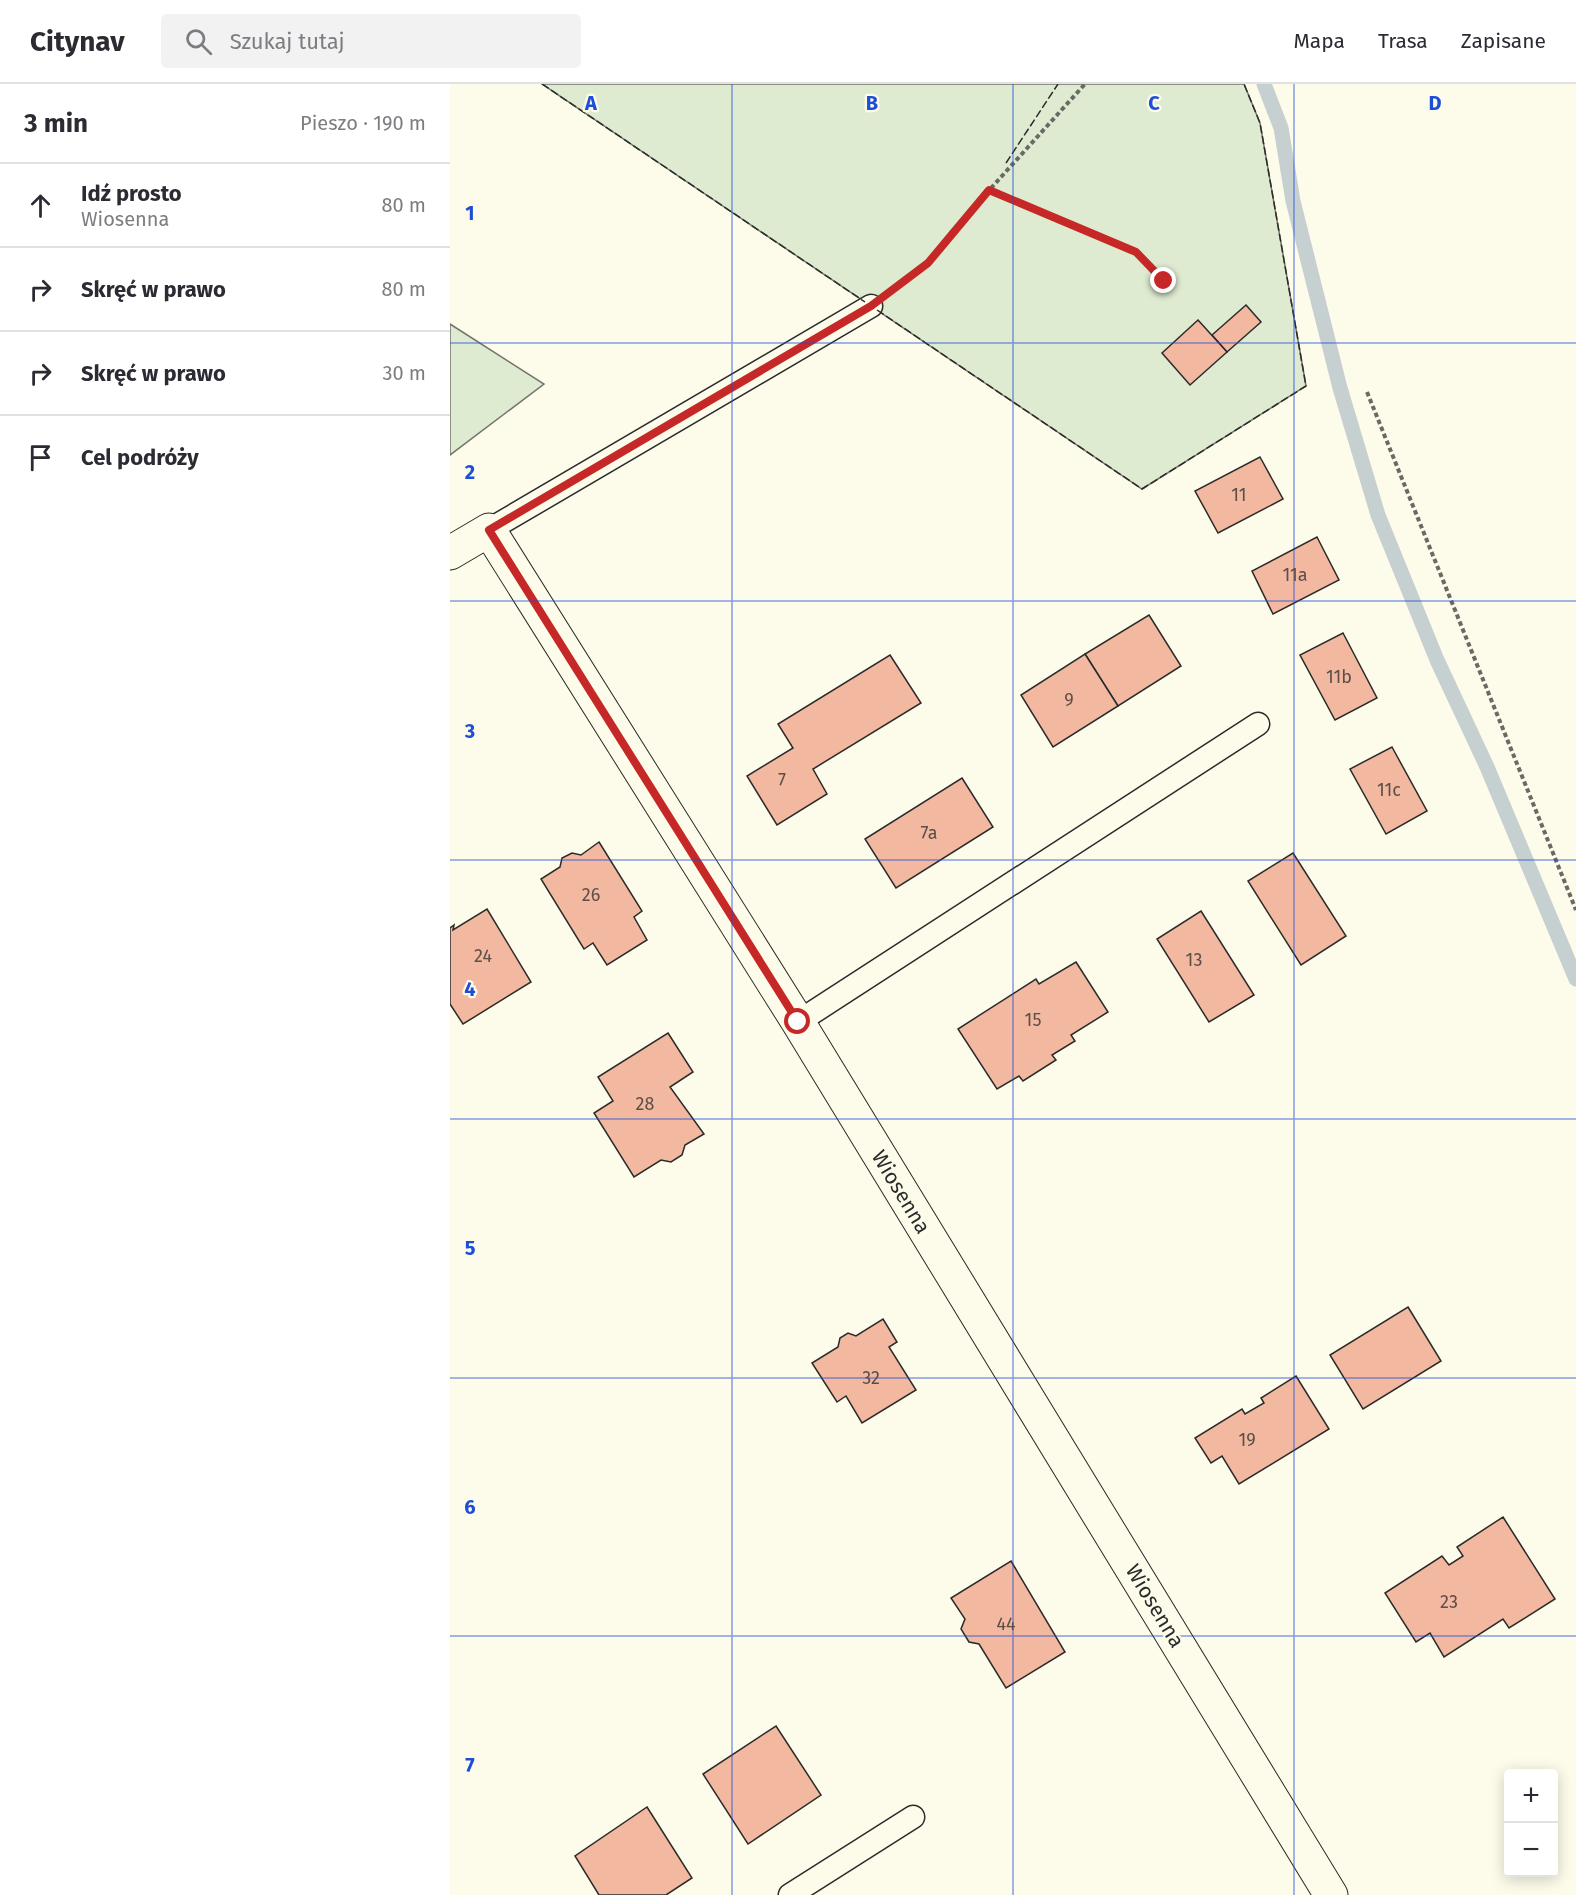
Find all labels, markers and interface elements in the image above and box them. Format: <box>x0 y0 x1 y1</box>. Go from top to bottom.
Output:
search box <box>161 14 581 68</box>
text: Citynav <box>30 25 125 58</box>
icon: search <box>182 25 215 58</box>
text: Szukaj tutaj <box>230 28 345 55</box>
text: Mapa <box>1293 28 1345 54</box>
text: Trasa <box>1378 28 1428 54</box>
text: Zapisane <box>1461 28 1546 54</box>
text: A <box>584 91 598 115</box>
text: B <box>866 91 878 115</box>
text: C <box>1148 91 1160 115</box>
text: D <box>1428 91 1442 115</box>
text: 3 min <box>24 108 88 139</box>
text: Pieszo · 190 m <box>300 111 426 135</box>
text: Idź prosto <box>81 180 182 207</box>
icon: ahead <box>24 189 57 222</box>
text: 80 m <box>381 193 426 217</box>
text: 1 <box>465 201 475 225</box>
text: Wiosenna <box>81 207 169 231</box>
route end <box>1150 267 1176 293</box>
icon: right <box>24 273 57 306</box>
text: Skręć w prawo <box>81 276 226 303</box>
text: 80 m <box>381 277 426 301</box>
icon: right <box>24 357 57 390</box>
text: Skręć w prawo <box>81 360 226 387</box>
text: 30 m <box>382 361 426 385</box>
icon: arrive <box>24 441 57 474</box>
text: Cel podróży <box>81 444 199 471</box>
text: 2 <box>465 460 475 484</box>
house number: 11 <box>1231 484 1247 506</box>
house number: 11a <box>1282 564 1308 586</box>
house number: 11b <box>1326 666 1352 688</box>
house number: 9 <box>1064 689 1074 711</box>
text: 3 <box>464 719 475 743</box>
house number: 7 <box>778 769 786 791</box>
house number: 11c <box>1377 779 1401 801</box>
house number: 7a <box>920 822 938 844</box>
house number: 26 <box>582 884 600 906</box>
house number: 24 <box>474 945 492 967</box>
house number: 13 <box>1186 949 1202 971</box>
text: 4 <box>464 977 476 1001</box>
route start <box>784 1008 810 1034</box>
house number: 15 <box>1025 1009 1041 1031</box>
house number: 28 <box>636 1093 654 1115</box>
street label: Wiosenna <box>866 1146 936 1238</box>
text: 5 <box>465 1236 476 1260</box>
house number: 32 <box>862 1367 880 1389</box>
house number: 19 <box>1238 1429 1256 1451</box>
text: 6 <box>464 1495 476 1519</box>
street label: Wiosenna <box>1120 1560 1190 1652</box>
house number: 23 <box>1440 1591 1458 1613</box>
house number: 44 <box>996 1613 1016 1635</box>
text: 7 <box>465 1753 475 1777</box>
map controls <box>1504 1769 1558 1877</box>
button: + <box>1504 1769 1558 1823</box>
button: − <box>1504 1823 1558 1877</box>

